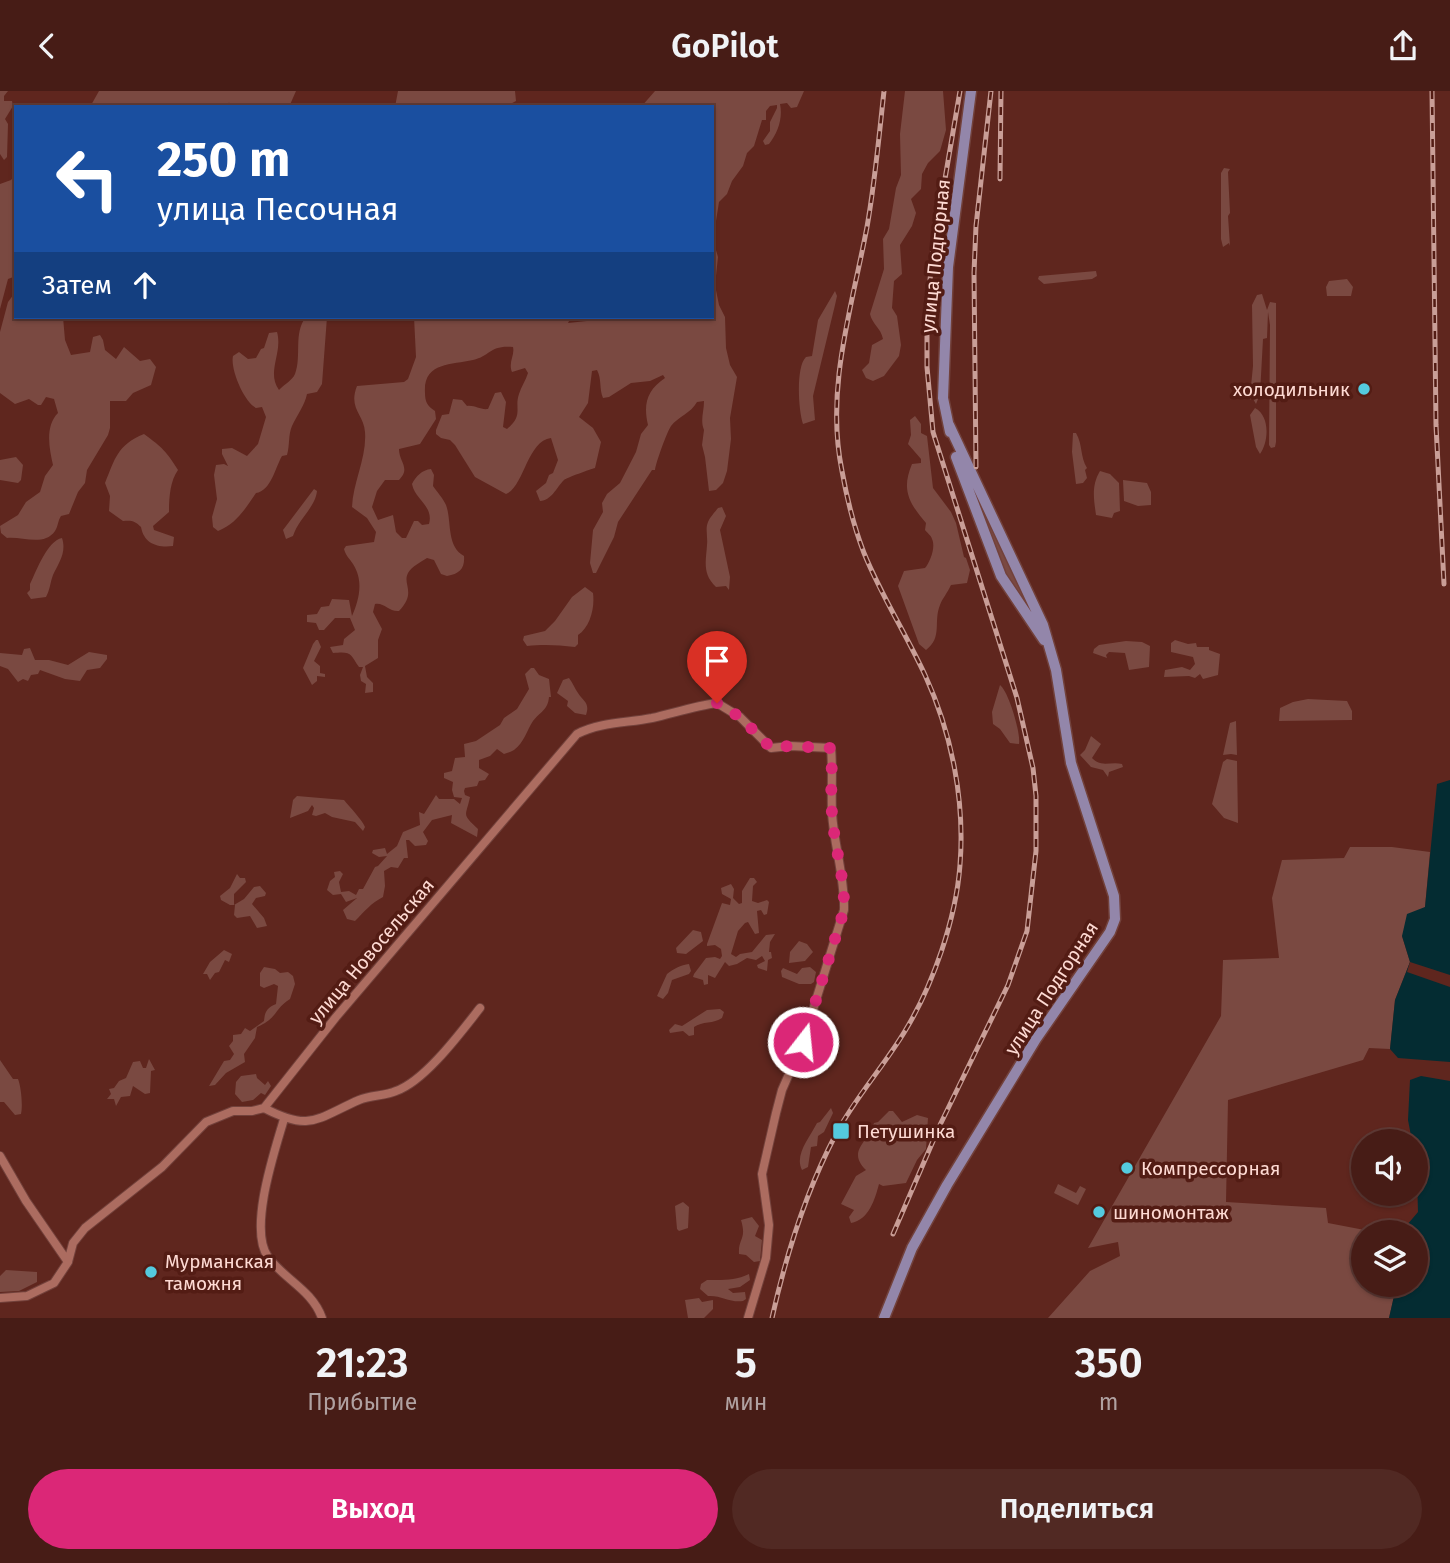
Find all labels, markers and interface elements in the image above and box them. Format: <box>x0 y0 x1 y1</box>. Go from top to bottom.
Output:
icon: back <box>28 27 66 65</box>
text: GoPilot <box>671 27 779 65</box>
icon: share <box>1384 27 1422 65</box>
text: 250 m <box>157 130 290 189</box>
icon: left <box>42 133 133 224</box>
street label: улица Подгорная <box>916 178 955 334</box>
text: улица Песочная <box>157 190 399 228</box>
icon: ahead <box>126 266 164 304</box>
text: Затем <box>42 270 112 301</box>
place label: холодильник <box>1233 378 1350 401</box>
marker: холодильник <box>1356 381 1372 397</box>
pin <box>687 631 747 703</box>
icon: arrive <box>698 642 736 680</box>
street label: улица Новосельская <box>304 874 439 1029</box>
street label: улица Подгорная <box>1000 917 1103 1059</box>
position arrow <box>766 1005 840 1079</box>
place label: Петушинка <box>857 1120 955 1143</box>
marker: Петушинка <box>831 1121 851 1141</box>
map controls <box>1351 1129 1428 1297</box>
button: sound <box>1351 1129 1428 1206</box>
place label: Компрессорная <box>1141 1157 1280 1180</box>
marker: Компрессорная <box>1119 1160 1135 1176</box>
place label: шиномонтаж <box>1113 1201 1229 1224</box>
marker: шиномонтаж <box>1091 1204 1107 1220</box>
button: layers <box>1351 1220 1428 1297</box>
place label: Мурманская таможня <box>165 1250 274 1295</box>
marker: Мурманская таможня <box>143 1264 159 1280</box>
text: 21:23 <box>316 1338 409 1388</box>
text: 5 <box>735 1338 757 1388</box>
text: 350 <box>1075 1338 1143 1388</box>
text: Прибытие <box>307 1388 417 1416</box>
text: мин <box>724 1388 767 1416</box>
text: m <box>1099 1388 1119 1416</box>
button: Выход <box>28 1469 718 1549</box>
button: Поделиться <box>732 1469 1422 1549</box>

